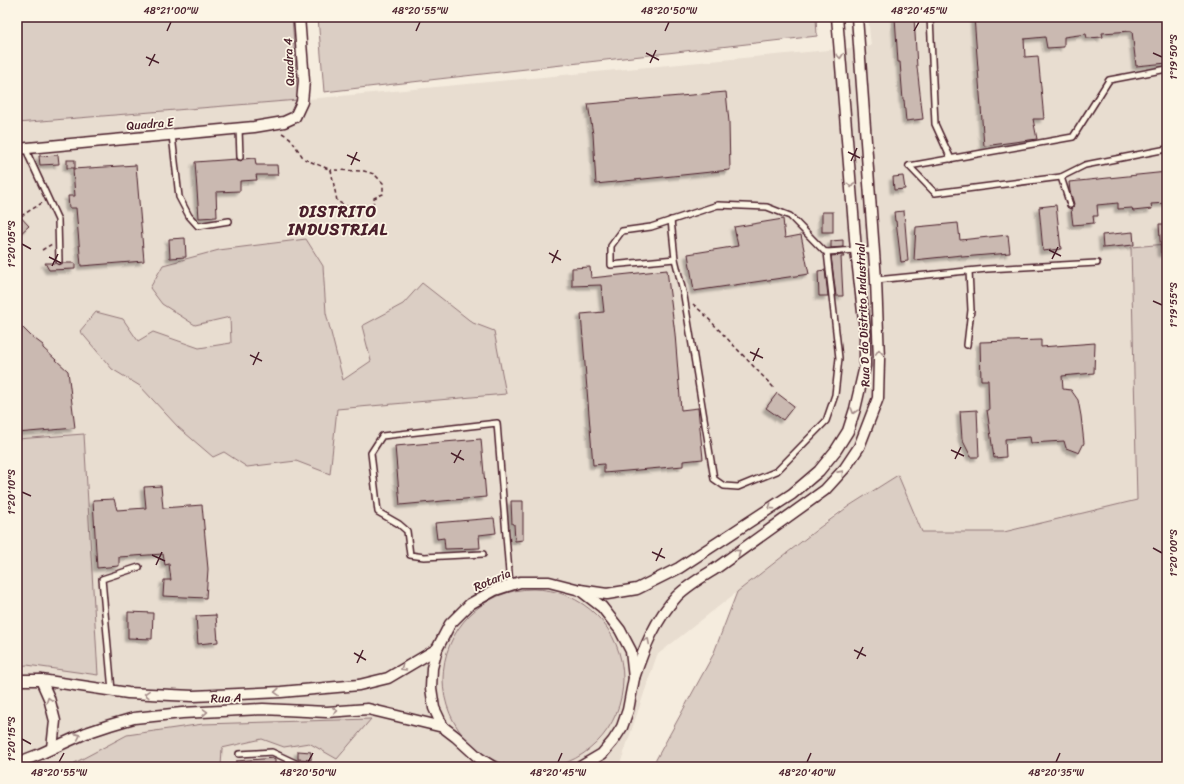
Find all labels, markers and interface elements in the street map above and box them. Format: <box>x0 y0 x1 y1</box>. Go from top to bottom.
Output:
text: 48°21'00"W <box>144 2 199 20</box>
text: 48°20'55"W <box>392 2 449 20</box>
text: 48°20'50"W <box>641 2 698 20</box>
text: 48°20'45"W <box>891 2 948 20</box>
text: 1°19'50"S <box>1165 33 1183 80</box>
street label: Quadra 4 <box>277 37 301 87</box>
one-way arrow <box>836 53 845 59</box>
street label: Quadra E <box>125 111 176 137</box>
one-way arrow <box>846 182 855 188</box>
district label: DISTRITO INDUSTRIAL <box>287 197 388 244</box>
text: 1°20'05"S <box>3 220 21 268</box>
street label: Rua D do Distrito Industrial <box>849 242 877 387</box>
text: 1°19'55"S <box>1165 282 1183 328</box>
one-way arrow <box>875 349 883 355</box>
one-way arrow <box>850 408 859 415</box>
text: 1°20'10"S <box>3 469 21 515</box>
one-way arrow <box>836 470 843 477</box>
one-way arrow <box>769 502 776 509</box>
text: 1°20'00"S <box>1165 529 1183 577</box>
one-way arrow <box>734 550 741 557</box>
street label: Rotaria <box>470 562 514 598</box>
one-way arrow <box>642 638 650 646</box>
one-way arrow <box>400 664 407 671</box>
street label: Rua A <box>210 686 242 710</box>
one-way arrow <box>274 687 280 696</box>
one-way arrow <box>144 690 150 698</box>
one-way arrow <box>45 696 54 703</box>
one-way arrow <box>202 707 208 716</box>
one-way arrow <box>332 707 338 715</box>
text: 1°20'15"S <box>3 716 21 762</box>
one-way arrow <box>74 733 82 741</box>
text: 48°20'55"W <box>31 764 88 782</box>
text: 48°20'50"W <box>280 764 337 782</box>
text: 48°20'45"W <box>530 764 587 782</box>
text: 48°20'40"W <box>779 764 836 782</box>
text: 48°20'35"W <box>1028 764 1084 782</box>

